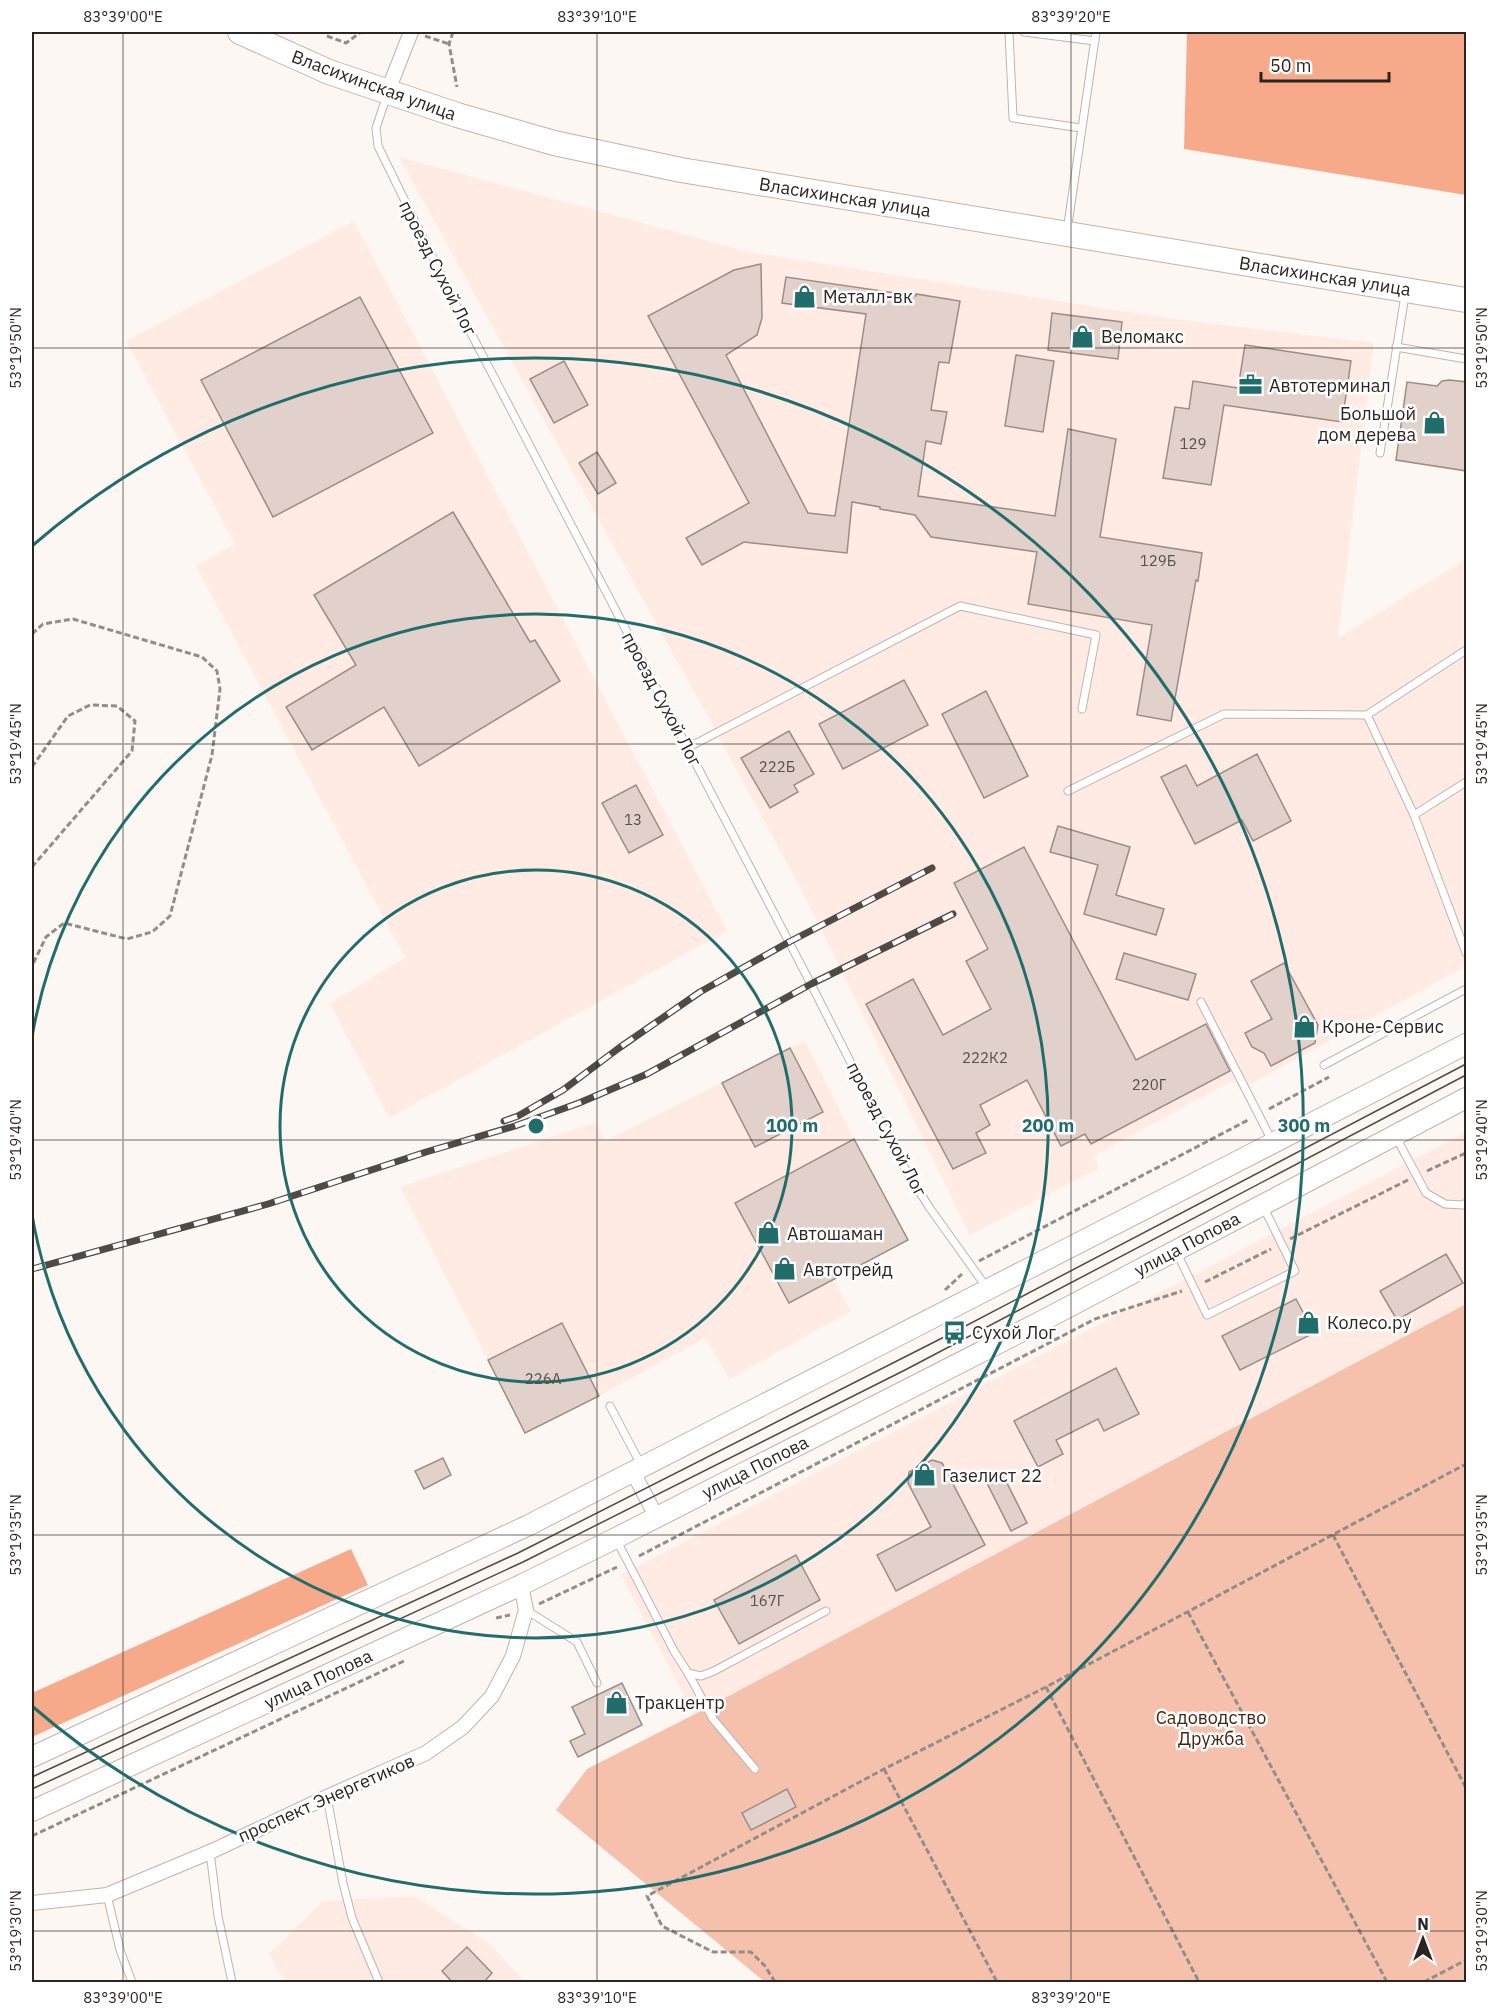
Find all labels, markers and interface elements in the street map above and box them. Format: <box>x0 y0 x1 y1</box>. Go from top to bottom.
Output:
text: 83°39'00"E <box>83 7 163 26</box>
text: 83°39'10"E <box>557 7 637 26</box>
text: 83°39'20"E <box>1031 7 1111 26</box>
street label: Власихинская улица <box>289 45 460 126</box>
scale bar <box>1261 45 1388 83</box>
text: 50 m <box>1270 54 1312 77</box>
street label: Власихинская улица <box>757 172 933 222</box>
street label: проезд Сухой Лог <box>394 196 482 340</box>
street label: Власихинская улица <box>1237 251 1413 301</box>
shop icon: Металл-вк <box>792 283 818 309</box>
place label: Металл-вк <box>823 285 913 308</box>
text: 53°19'50"N <box>6 307 25 389</box>
text: 53°19'50"N <box>1472 307 1491 389</box>
shop icon: Веломакс <box>1070 323 1096 349</box>
place label: Веломакс <box>1101 325 1184 348</box>
office icon: Автотерминал <box>1238 372 1264 398</box>
place label: Автотерминал <box>1269 374 1391 397</box>
place label: Большой дом дерева <box>1318 402 1416 446</box>
shop icon: Большой дом дерева <box>1421 410 1447 436</box>
house number: 129 <box>1179 434 1207 453</box>
house number: 129Б <box>1140 551 1176 570</box>
street label: проезд Сухой Лог <box>617 628 707 770</box>
text: 53°19'45"N <box>6 703 25 785</box>
text: 53°19'45"N <box>1472 703 1491 785</box>
house number: 222Б <box>759 757 795 776</box>
house number: 13 <box>624 810 642 829</box>
shop icon: Кроне-Сервис <box>1291 1013 1317 1039</box>
place label: Кроне-Сервис <box>1322 1015 1444 1038</box>
house number: 222К2 <box>962 1048 1008 1067</box>
street label: проезд Сухой Лог <box>842 1058 932 1200</box>
house number: 220Г <box>1132 1075 1167 1094</box>
text: 53°19'40"N <box>6 1099 25 1181</box>
text: 53°19'40"N <box>1472 1099 1491 1181</box>
text: 100 m <box>766 1114 818 1137</box>
text: 200 m <box>1022 1114 1074 1137</box>
text: 300 m <box>1278 1114 1330 1137</box>
centre of rings <box>526 1116 546 1136</box>
street label: улица Попова <box>1130 1206 1244 1282</box>
shop icon: Автошаман <box>756 1220 782 1246</box>
place label: Автошаман <box>787 1222 883 1245</box>
shop icon: Автотрейд <box>772 1256 798 1282</box>
place label: Автотрейд <box>803 1258 893 1281</box>
shop icon: Колесо.ру <box>1296 1309 1322 1335</box>
place label: Колесо.ру <box>1327 1311 1411 1334</box>
bus stop icon: Сухой Лог <box>941 1319 967 1345</box>
place label: Сухой Лог <box>972 1321 1056 1344</box>
house number: 226А <box>525 1369 562 1388</box>
street label: улица Попова <box>698 1430 813 1504</box>
shop icon: Газелист 22 <box>911 1462 937 1488</box>
place label: Газелист 22 <box>942 1464 1042 1487</box>
text: 53°19'35"N <box>6 1494 25 1576</box>
text: 53°19'35"N <box>1472 1494 1491 1576</box>
house number: 167Г <box>750 1591 785 1610</box>
street label: улица Попова <box>260 1644 376 1714</box>
shop icon: Тракцентр <box>604 1689 630 1715</box>
place label: Тракцентр <box>635 1691 725 1714</box>
park label: Садоводство Дружба <box>1156 1706 1266 1750</box>
street label: проспект Энергетиков <box>234 1749 418 1847</box>
text: 53°19'30"N <box>6 1890 25 1972</box>
text: 53°19'30"N <box>1472 1890 1491 1972</box>
north arrow <box>1393 1909 1453 1969</box>
text: N <box>1417 1914 1429 1934</box>
text: 83°39'00"E <box>83 1988 163 2007</box>
text: 83°39'10"E <box>557 1988 637 2007</box>
text: 83°39'20"E <box>1031 1988 1111 2007</box>

